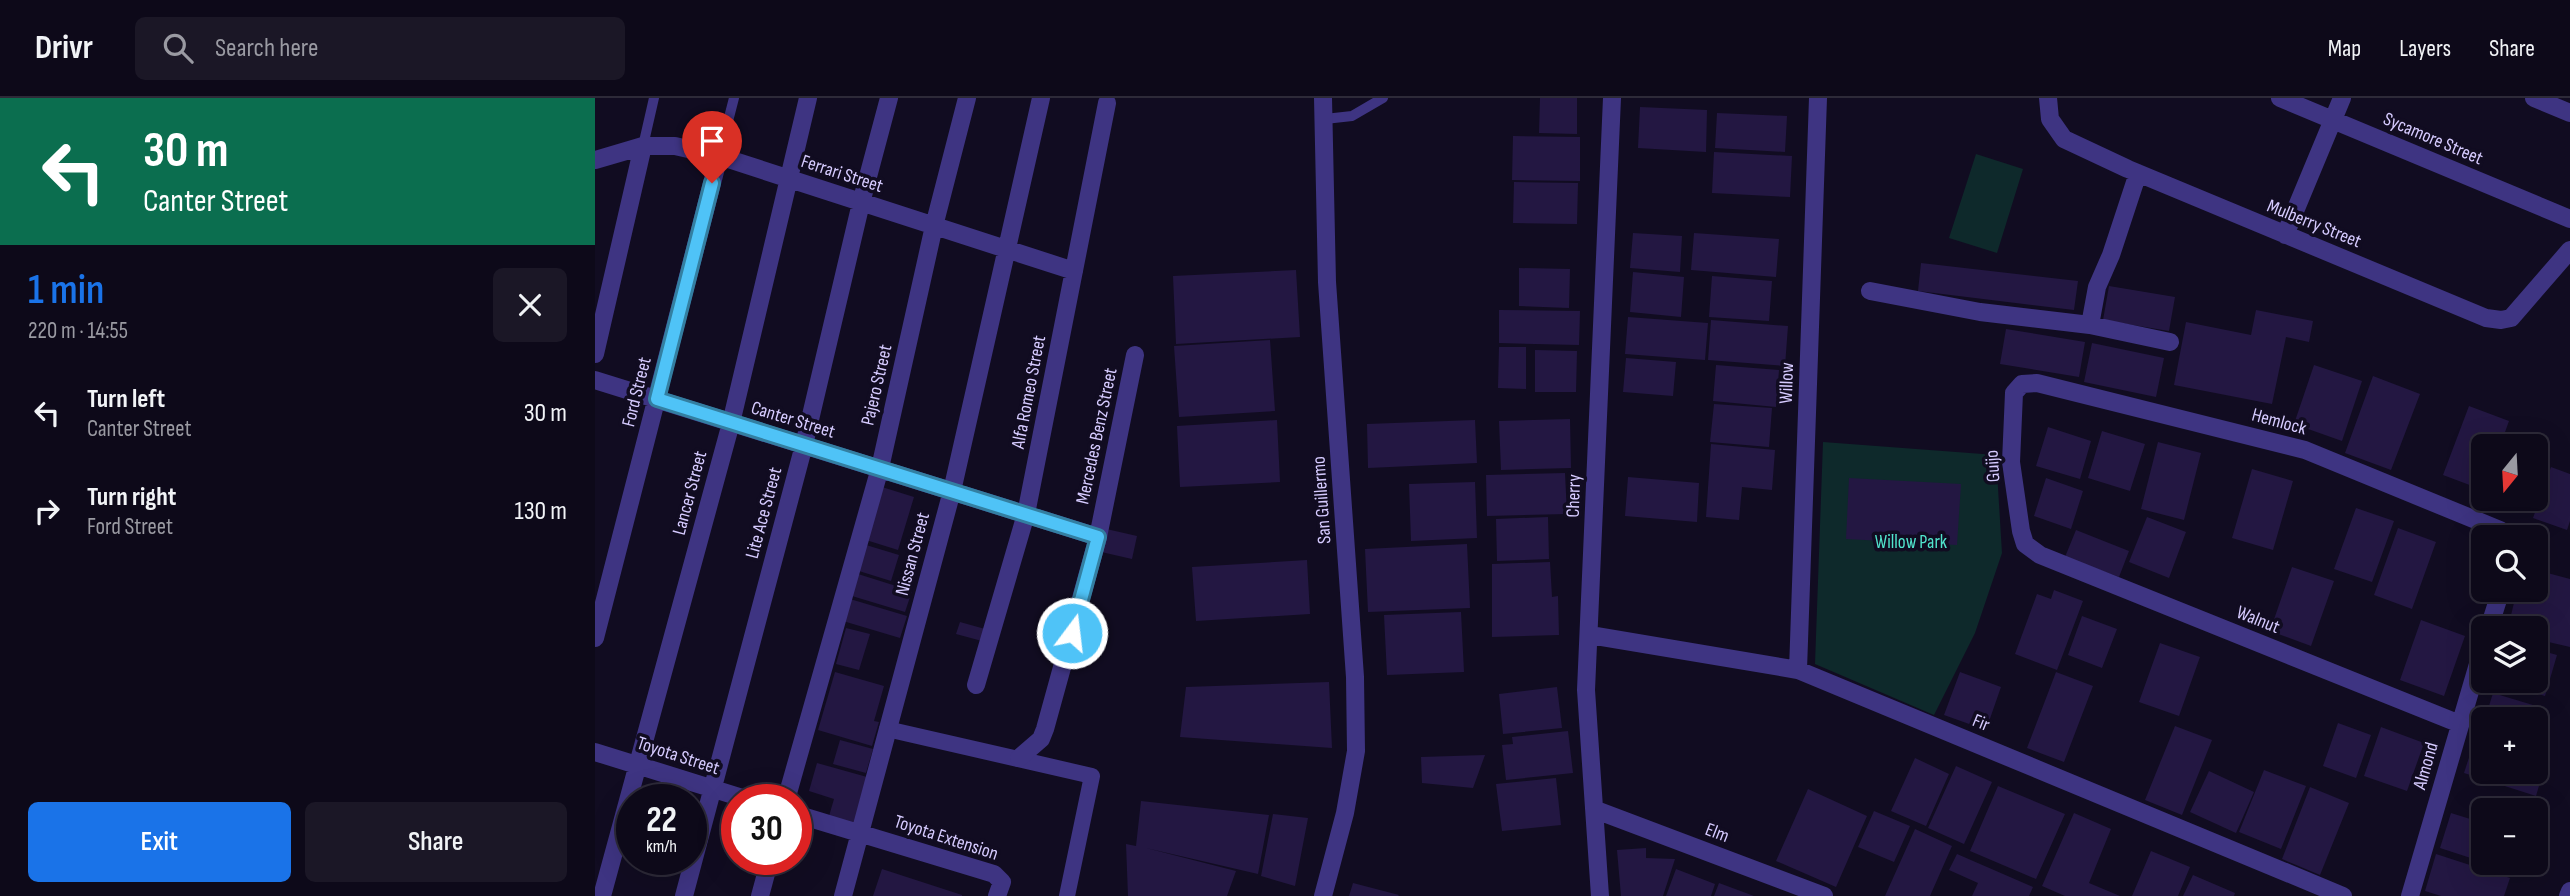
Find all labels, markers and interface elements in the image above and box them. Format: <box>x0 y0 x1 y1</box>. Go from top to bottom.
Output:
search box <box>135 17 625 80</box>
text: Drivr <box>35 28 93 68</box>
icon: search <box>159 29 197 67</box>
text: Search here <box>215 33 318 64</box>
text: Map <box>2328 34 2361 63</box>
text: Layers <box>2399 34 2451 63</box>
text: Share <box>2489 34 2535 63</box>
street label: Sycamore Street <box>2380 108 2486 170</box>
pin <box>682 111 742 183</box>
text: 30 m <box>143 122 228 181</box>
icon: arrive <box>693 122 731 160</box>
icon: left <box>28 126 119 217</box>
street label: Ferrari Street <box>798 150 886 198</box>
text: Canter Street <box>143 182 288 221</box>
street label: Mulberry Street <box>2263 195 2365 253</box>
text: 1 min <box>28 265 104 316</box>
button: close <box>493 268 567 342</box>
text: 220 m · 14:55 <box>28 317 128 345</box>
street label: Alfa Romeo Street <box>1007 333 1051 452</box>
street label: Pajero Street <box>857 342 898 428</box>
street label: Ford Street <box>617 355 657 429</box>
street label: Willow <box>1775 362 1799 404</box>
street label: Mercedes Benz Street <box>1071 366 1123 506</box>
text: Turn left <box>87 384 165 415</box>
icon: left <box>28 394 66 432</box>
street label: Canter Street <box>748 396 838 444</box>
text: 30 m <box>524 398 567 429</box>
street label: Hemlock <box>2249 404 2310 441</box>
text: Canter Street <box>87 415 192 443</box>
north arrow <box>2471 434 2548 511</box>
map controls <box>2471 434 2548 875</box>
street label: Lancer Street <box>668 448 712 538</box>
street label: Guijo <box>1980 449 2006 483</box>
street label: San Guillermo <box>1307 455 1337 545</box>
street label: Lite Ace Street <box>741 465 787 561</box>
street label: Cherry <box>1562 473 1586 518</box>
text: Turn right <box>87 482 176 513</box>
icon: right <box>28 492 66 530</box>
text: 130 m <box>515 496 567 527</box>
street label: Nissan Street <box>891 510 935 598</box>
text: Ford Street <box>87 513 173 541</box>
button: search <box>2471 525 2548 602</box>
park label: Willow Park <box>1875 531 1948 554</box>
position arrow <box>1035 596 1109 670</box>
street label: Walnut <box>2233 601 2283 639</box>
button: layers <box>2471 616 2548 693</box>
button: + <box>2471 707 2548 784</box>
street label: Fir <box>1969 709 1993 737</box>
street label: Toyota Street <box>634 732 722 780</box>
street label: Almond <box>2408 740 2444 793</box>
speed limit sign: 30 <box>721 784 812 875</box>
button: − <box>2471 798 2548 875</box>
text: 22 <box>646 799 677 842</box>
button: Exit <box>28 802 291 882</box>
button: Share <box>305 802 567 882</box>
street label: Toyota Extension <box>891 810 1001 866</box>
street label: Elm <box>1702 818 1732 848</box>
text: km/h <box>646 836 677 857</box>

